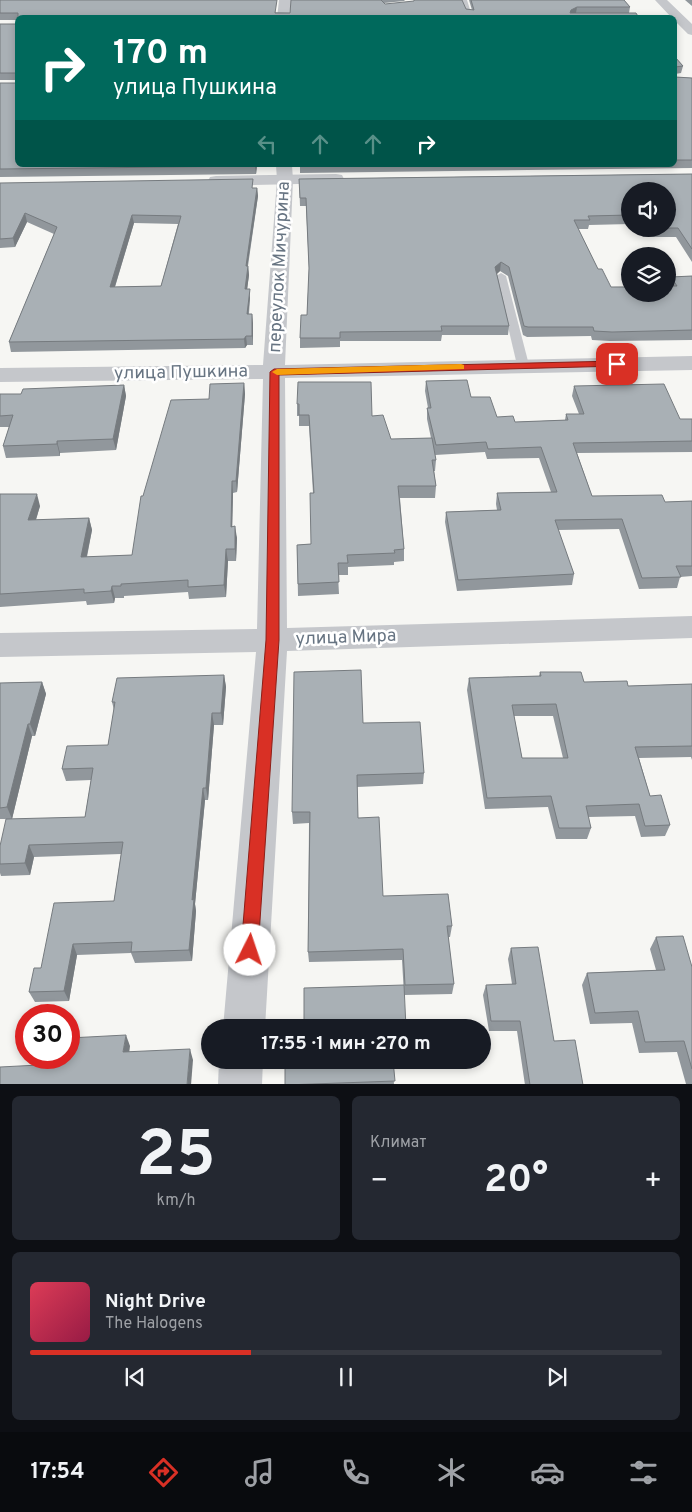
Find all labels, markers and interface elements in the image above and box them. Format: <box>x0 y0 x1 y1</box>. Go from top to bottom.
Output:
text: 170 m <box>113 32 208 76</box>
icon: right <box>30 35 95 100</box>
text: улица Пушкина <box>113 75 277 102</box>
icon: left <box>253 130 281 158</box>
icon: ahead <box>306 130 334 158</box>
icon: ahead <box>359 130 387 158</box>
icon: right <box>412 130 440 158</box>
street label: переулок Мичурина <box>264 181 296 353</box>
map controls <box>621 182 676 302</box>
button: sound <box>621 182 676 237</box>
button: layers <box>621 247 676 302</box>
pin <box>596 343 638 385</box>
icon: arrive <box>603 350 631 378</box>
street label: улица Пушкина <box>114 360 248 386</box>
street label: улица Мира <box>295 625 397 651</box>
position arrow <box>223 923 275 975</box>
speed limit sign: 30 <box>15 1004 80 1069</box>
text: 17:55 · 1 мин · 270 m <box>261 1032 431 1056</box>
text: 25 <box>136 1117 216 1199</box>
text: Климат <box>370 1133 427 1153</box>
text: 20° <box>484 1157 548 1206</box>
text: − <box>370 1164 388 1200</box>
text: + <box>644 1164 662 1200</box>
text: km/h <box>157 1191 195 1211</box>
text: Night Drive <box>105 1290 206 1314</box>
text: The Halogens <box>105 1314 203 1334</box>
icon: previous <box>121 1363 149 1391</box>
icon: pause <box>332 1363 360 1391</box>
icon: next <box>543 1363 571 1391</box>
icon: directions <box>146 1455 181 1490</box>
icon: music <box>242 1455 277 1490</box>
icon: phone <box>338 1455 373 1490</box>
icon: climate <box>434 1455 469 1490</box>
icon: car <box>530 1455 565 1490</box>
icon: filters <box>626 1455 661 1490</box>
text: 17:54 <box>31 1459 85 1486</box>

